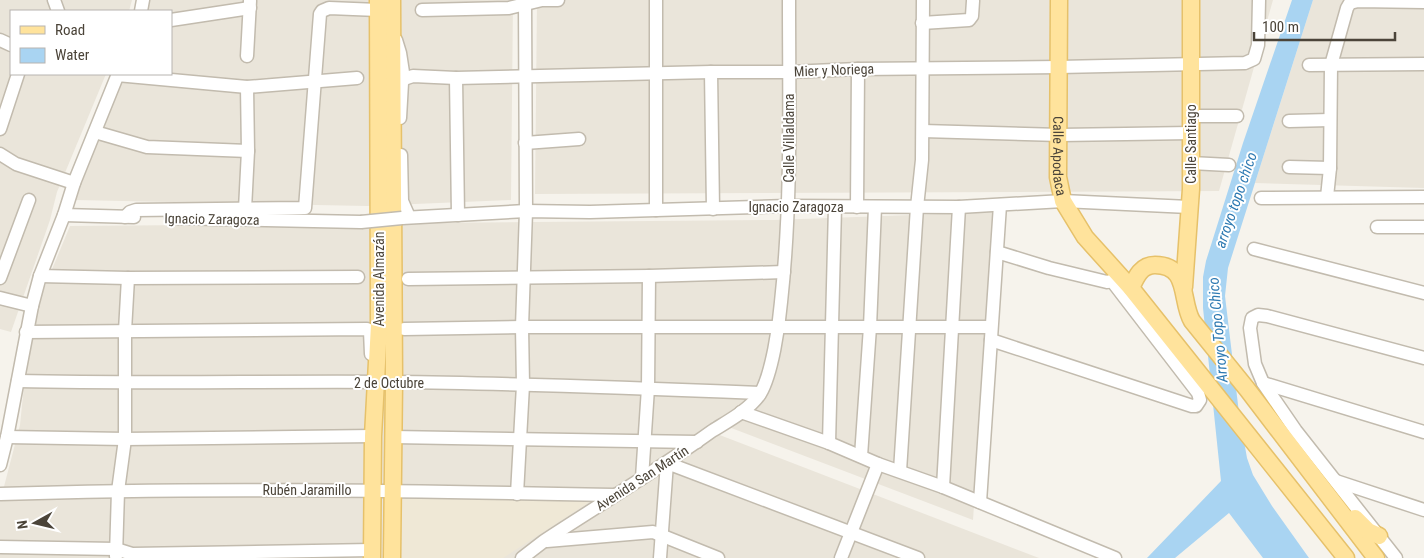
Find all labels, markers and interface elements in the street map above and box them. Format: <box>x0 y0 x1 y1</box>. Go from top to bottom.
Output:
legend <box>10 10 172 75</box>
scale bar <box>1254 10 1395 42</box>
text: 100 m <box>1262 18 1299 36</box>
text: Road <box>55 21 85 39</box>
text: Water <box>55 46 90 64</box>
street label: Mier y Noriega <box>794 61 874 79</box>
street label: Calle Villaldama <box>781 93 797 183</box>
street label: Calle Santiago <box>1183 104 1199 184</box>
street label: Calle Apodaca <box>1050 116 1070 197</box>
water label: arroyo topo chico <box>1211 150 1261 250</box>
street label: Ignacio Zaragoza <box>748 199 844 215</box>
street label: Ignacio Zaragoza <box>164 210 260 228</box>
street label: Avenida Almazán <box>371 231 387 327</box>
water label: Arroyo Topo Chico <box>1204 277 1232 384</box>
street label: 2 de Octubre <box>354 375 425 391</box>
street label: Avenida San Martín <box>593 442 691 514</box>
street label: Rubén Jaramillo <box>262 482 352 498</box>
north arrow <box>10 498 60 548</box>
text: N <box>14 519 31 530</box>

